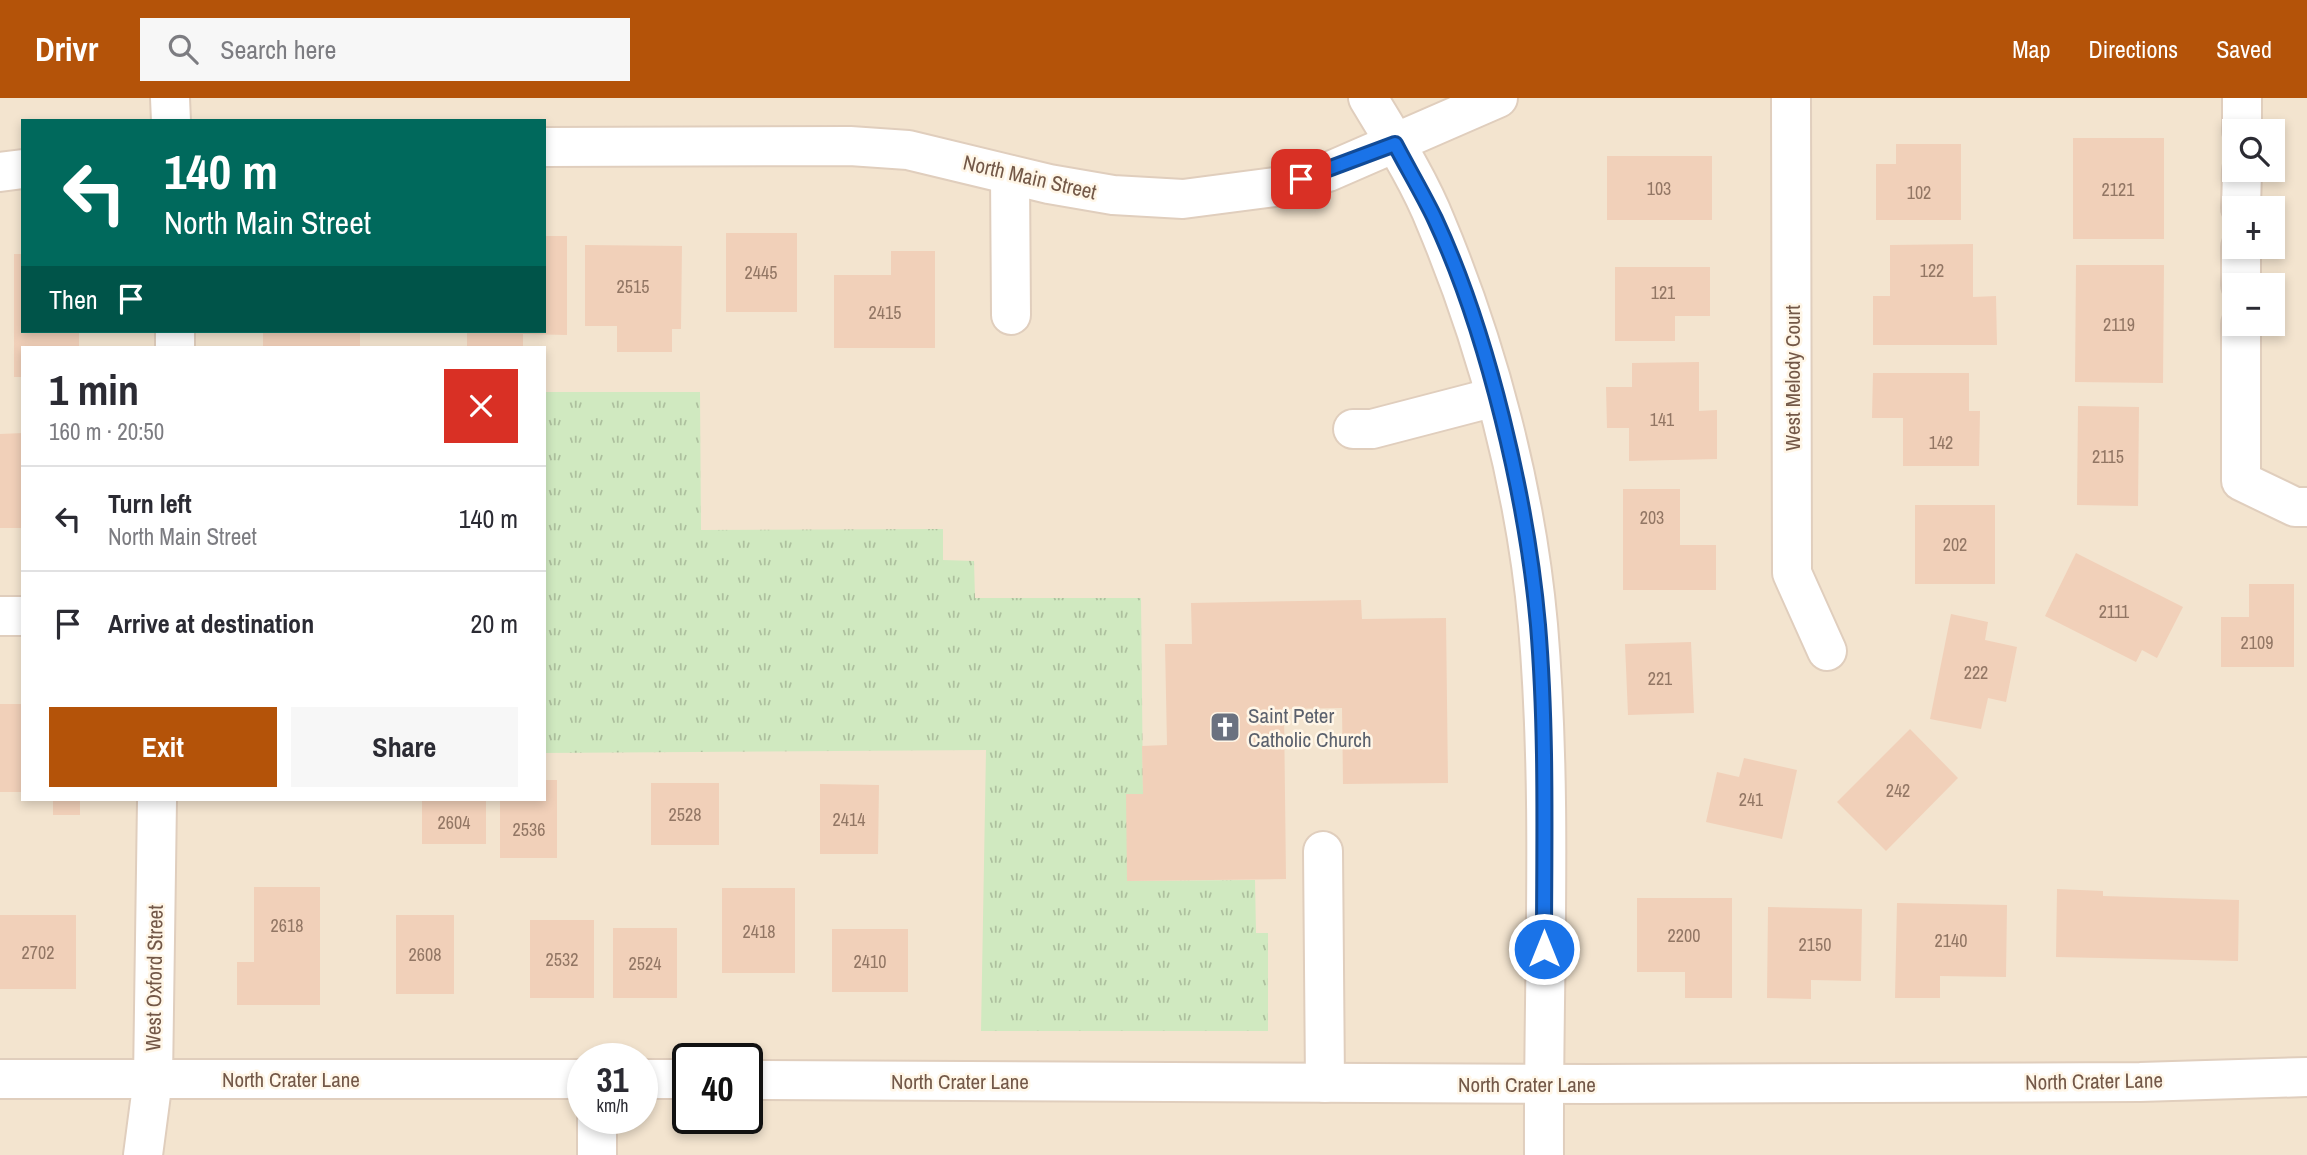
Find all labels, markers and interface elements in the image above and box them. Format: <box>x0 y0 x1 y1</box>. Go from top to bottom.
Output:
search box <box>140 18 630 81</box>
text: Drivr <box>35 27 98 71</box>
icon: search <box>164 30 202 68</box>
text: Search here <box>220 32 336 67</box>
text: Map <box>2012 33 2050 65</box>
text: Directions <box>2088 33 2178 65</box>
text: Saved <box>2216 33 2272 65</box>
map controls <box>2222 119 2285 336</box>
button: search <box>2222 119 2285 182</box>
text: 140 m <box>164 138 278 204</box>
icon: left <box>49 147 140 238</box>
street label: North Main Street <box>961 148 1100 206</box>
pin <box>1271 149 1331 209</box>
icon: arrive <box>1282 160 1320 198</box>
house number: 103 <box>1647 176 1671 201</box>
house number: 2121 <box>2102 177 2135 202</box>
house number: 102 <box>1907 180 1931 205</box>
button: + <box>2222 196 2285 259</box>
text: North Main Street <box>164 201 371 244</box>
house number: 122 <box>1920 258 1944 283</box>
house number: 2445 <box>745 260 777 285</box>
button: − <box>2222 273 2285 336</box>
house number: 2515 <box>617 274 649 299</box>
icon: arrive <box>112 280 150 318</box>
house number: 121 <box>1651 280 1676 305</box>
text: Then <box>49 282 98 317</box>
house number: 2415 <box>869 300 901 325</box>
street label: West Melody Court <box>1778 305 1807 451</box>
house number: 2119 <box>2103 312 2135 337</box>
text: 1 min <box>49 362 139 418</box>
button: close <box>444 369 518 443</box>
house number: 141 <box>1650 407 1675 432</box>
text: 160 m · 20:50 <box>49 416 164 447</box>
house number: 142 <box>1929 430 1953 455</box>
house number: 2115 <box>2092 444 2124 469</box>
text: Turn left <box>108 486 192 521</box>
icon: left <box>49 500 87 538</box>
text: 140 m <box>459 501 518 536</box>
house number: 203 <box>1640 505 1664 530</box>
text: North Main Street <box>108 521 257 552</box>
house number: 202 <box>1943 532 1967 557</box>
house number: 2111 <box>2099 599 2130 624</box>
icon: arrive <box>49 605 87 643</box>
text: Arrive at destination <box>108 606 314 641</box>
text: 20 m <box>471 606 518 641</box>
house number: 2109 <box>2241 630 2273 655</box>
house number: 222 <box>1964 660 1988 685</box>
house number: 221 <box>1648 666 1673 691</box>
place label: Saint Peter Catholic Church <box>1248 701 1371 754</box>
button: Exit <box>49 707 277 787</box>
button: Share <box>291 707 518 787</box>
church icon: Saint Peter Catholic Church <box>1208 710 1242 744</box>
house number: 242 <box>1886 778 1910 803</box>
house number: 241 <box>1739 787 1764 812</box>
house number: 2528 <box>669 802 701 827</box>
house number: 2414 <box>833 807 865 832</box>
house number: 2604 <box>438 810 470 835</box>
house number: 2536 <box>513 817 545 842</box>
street label: West Oxford Street <box>138 904 170 1051</box>
position arrow <box>1507 912 1581 986</box>
house number: 2618 <box>271 913 303 938</box>
house number: 2418 <box>743 919 775 944</box>
house number: 2200 <box>1668 923 1700 948</box>
house number: 2140 <box>1935 928 1967 953</box>
house number: 2150 <box>1799 932 1831 957</box>
house number: 2702 <box>22 940 54 965</box>
house number: 2608 <box>409 942 441 967</box>
house number: 2532 <box>546 947 578 972</box>
house number: 2410 <box>854 949 886 974</box>
house number: 2524 <box>629 951 661 976</box>
speed limit sign: 40 <box>672 1043 763 1134</box>
text: 31 <box>597 1056 628 1103</box>
street label: North Crater Lane <box>222 1065 360 1094</box>
street label: North Crater Lane <box>2025 1065 2163 1097</box>
street label: North Crater Lane <box>891 1067 1029 1096</box>
street label: North Crater Lane <box>1458 1070 1596 1099</box>
text: km/h <box>597 1093 629 1118</box>

